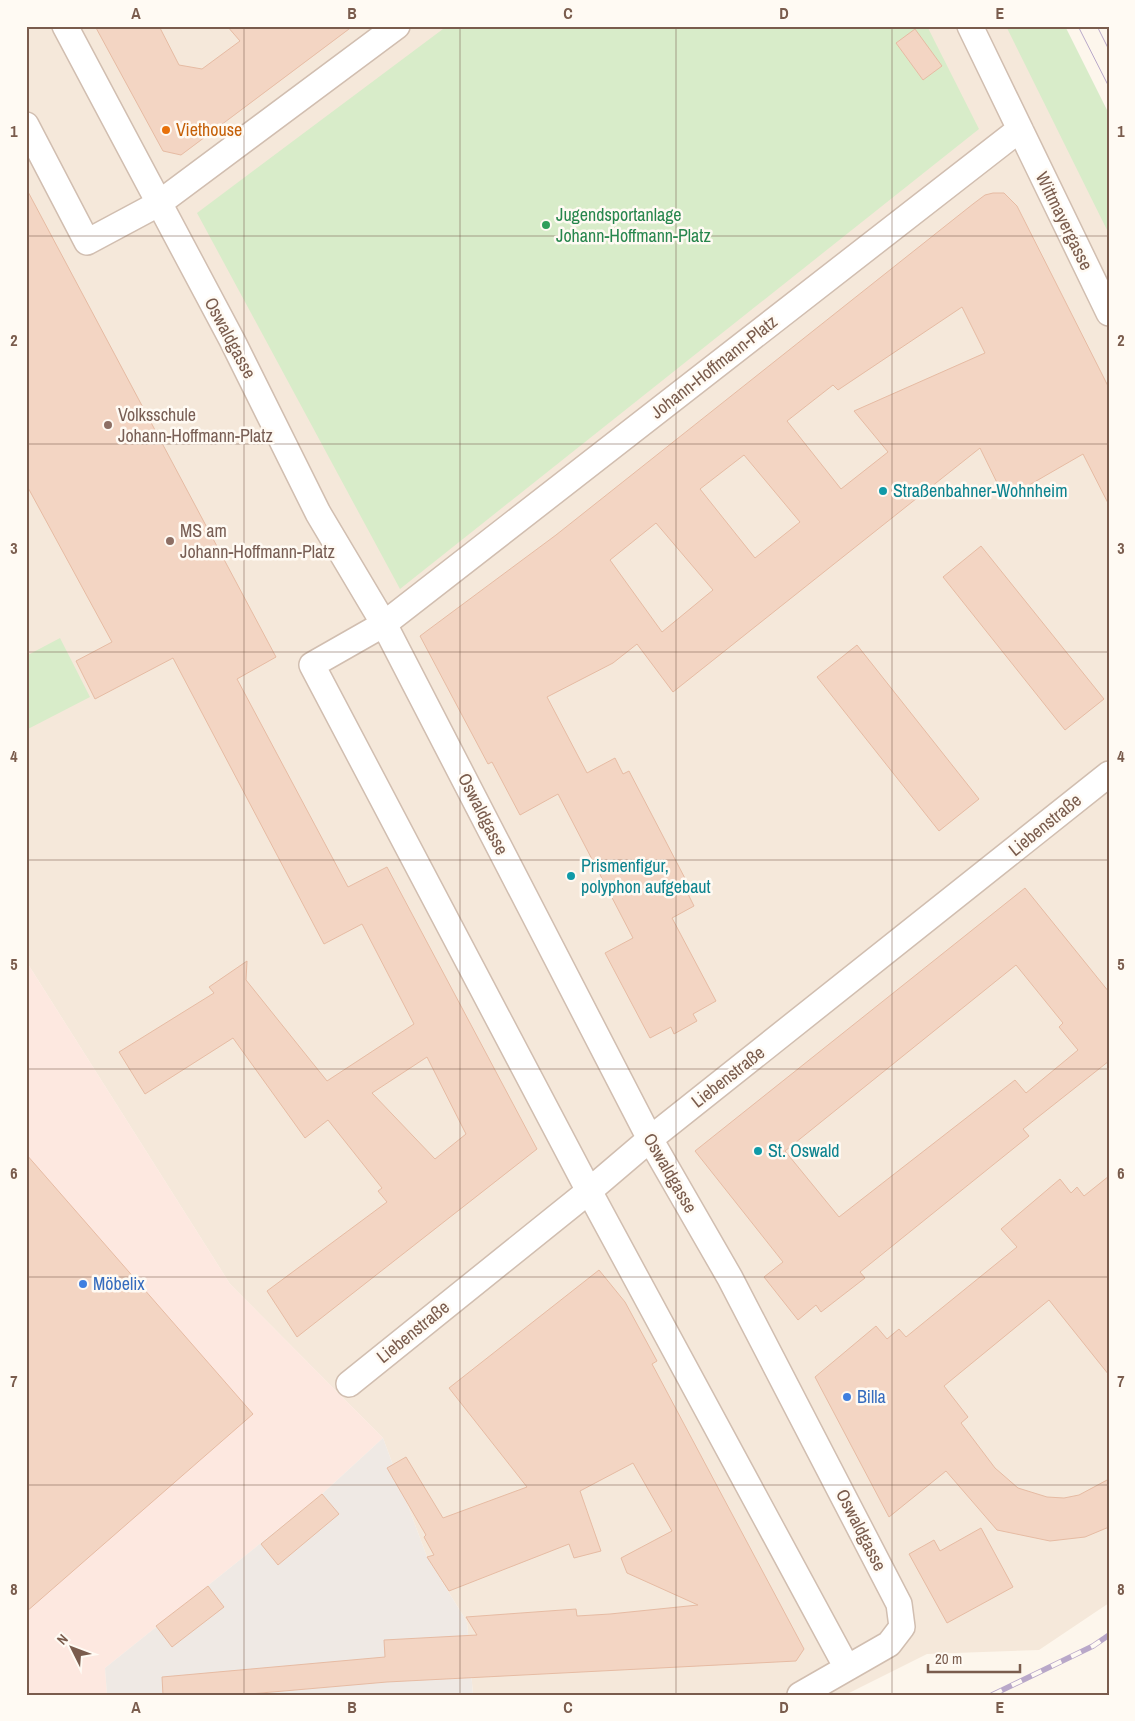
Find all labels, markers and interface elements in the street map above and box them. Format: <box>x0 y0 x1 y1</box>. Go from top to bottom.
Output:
text: A <box>131 2 141 24</box>
text: B <box>347 2 357 24</box>
text: C <box>563 2 573 24</box>
text: D <box>779 2 789 24</box>
text: E <box>996 2 1005 24</box>
place label: Viethouse <box>176 117 242 142</box>
text: 1 <box>10 120 18 142</box>
text: 1 <box>1117 120 1125 142</box>
marker: Viethouse <box>160 124 172 136</box>
street label: Wittmayergasse <box>1030 167 1099 274</box>
place label: Jugendsportanlage Johann-Hoffmann-Platz <box>556 202 711 248</box>
marker: Jugendsportanlage Johann-Hoffmann-Platz <box>540 219 552 231</box>
street label: Oswaldgasse <box>199 293 262 383</box>
street label: Johann-Hoffmann-Platz <box>645 309 782 424</box>
text: 2 <box>10 329 18 351</box>
text: 2 <box>1117 329 1125 351</box>
place label: Volksschule Johann-Hoffmann-Platz <box>118 402 273 448</box>
marker: Volksschule Johann-Hoffmann-Platz <box>102 419 114 431</box>
place label: Straßenbahner-Wohnheim <box>893 478 1068 503</box>
marker: Straßenbahner-Wohnheim <box>877 485 889 497</box>
place label: MS am Johann-Hoffmann-Platz <box>180 518 335 564</box>
marker: MS am Johann-Hoffmann-Platz <box>164 535 176 547</box>
text: 3 <box>10 537 18 559</box>
text: 3 <box>1117 537 1125 559</box>
text: 4 <box>10 745 18 767</box>
text: 4 <box>1117 745 1125 767</box>
street label: Oswaldgasse <box>452 769 515 859</box>
street label: Liebenstraße <box>1003 788 1086 862</box>
place label: Prismenfigur, polyphon aufgebaut <box>581 853 711 899</box>
marker: Prismenfigur, polyphon aufgebaut <box>565 870 577 882</box>
text: 5 <box>10 953 18 975</box>
text: 5 <box>1117 953 1125 975</box>
street label: Liebenstraße <box>686 1040 770 1113</box>
street label: Oswaldgasse <box>637 1128 703 1217</box>
place label: St. Oswald <box>768 1138 839 1163</box>
marker: St. Oswald <box>752 1145 764 1157</box>
text: 6 <box>10 1162 18 1184</box>
text: 6 <box>1117 1162 1125 1184</box>
place label: Möbelix <box>93 1271 145 1296</box>
marker: Möbelix <box>77 1278 89 1290</box>
street label: Liebenstraße <box>371 1295 454 1369</box>
text: 7 <box>10 1370 18 1392</box>
text: 7 <box>1117 1370 1125 1392</box>
place label: Billa <box>857 1384 886 1409</box>
marker: Billa <box>841 1391 853 1403</box>
street label: Oswaldgasse <box>830 1485 893 1575</box>
text: 8 <box>10 1578 18 1600</box>
text: 8 <box>1117 1578 1125 1600</box>
north arrow <box>48 1624 98 1674</box>
text: N <box>53 1630 72 1648</box>
scale bar <box>928 1641 1020 1673</box>
text: 20 m <box>935 1648 962 1669</box>
text: A <box>131 1696 141 1718</box>
text: B <box>347 1696 357 1718</box>
text: C <box>563 1696 573 1718</box>
text: D <box>779 1696 789 1718</box>
text: E <box>996 1696 1005 1718</box>

